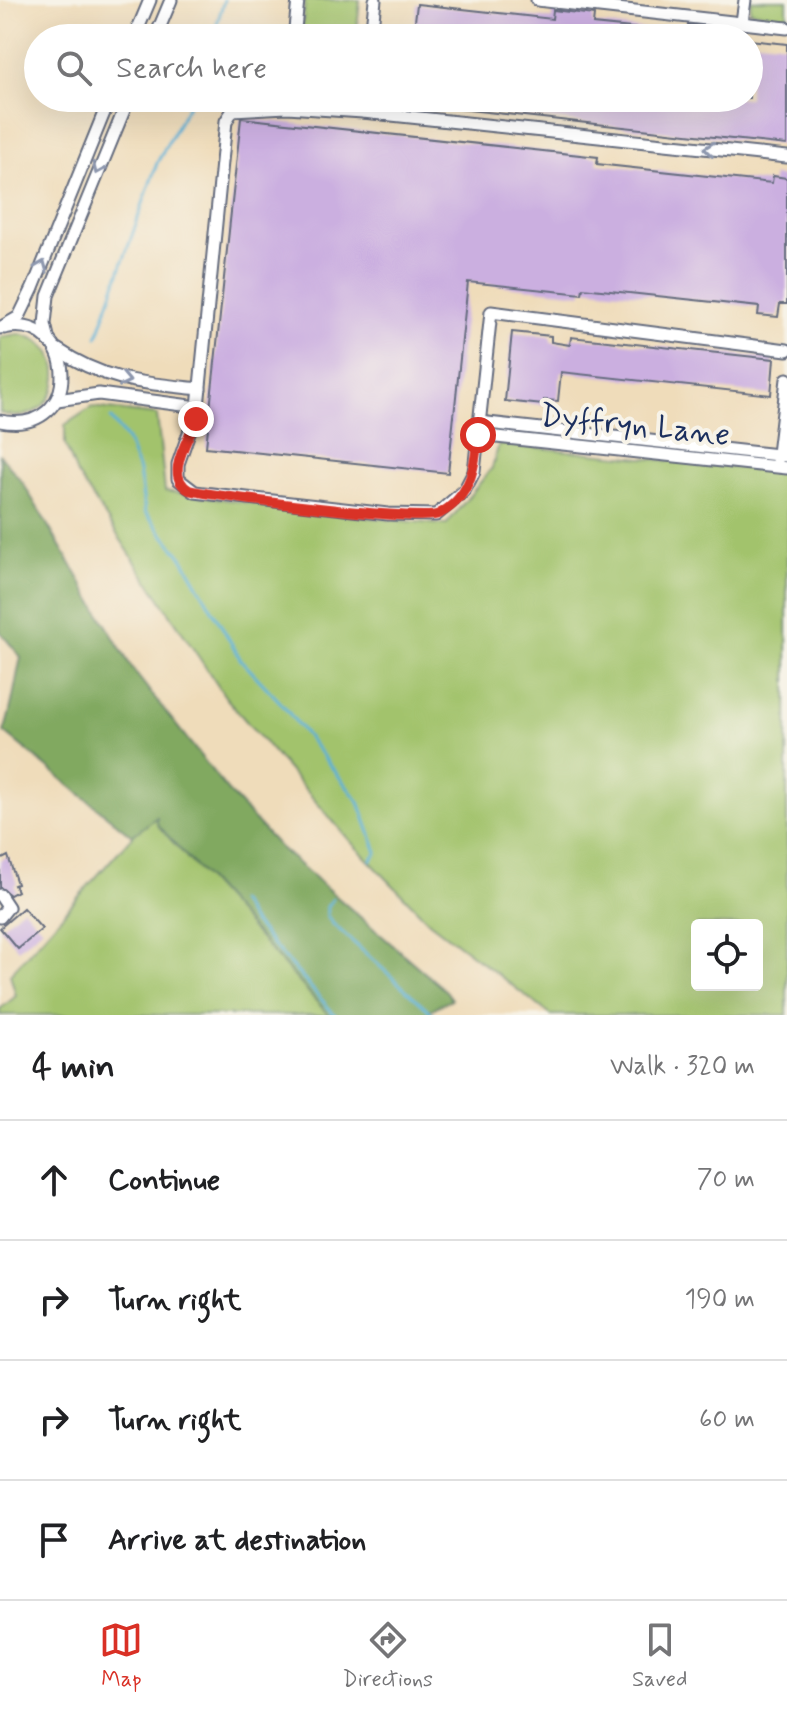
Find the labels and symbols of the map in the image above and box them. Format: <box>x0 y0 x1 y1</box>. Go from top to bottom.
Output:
one-way arrow <box>703 140 716 157</box>
one-way arrow <box>92 161 108 176</box>
one-way arrow <box>32 260 49 274</box>
one-way arrow <box>118 371 131 388</box>
street label: Dyffryn Lane <box>538 395 732 457</box>
route end <box>178 401 214 437</box>
route start <box>460 417 496 453</box>

